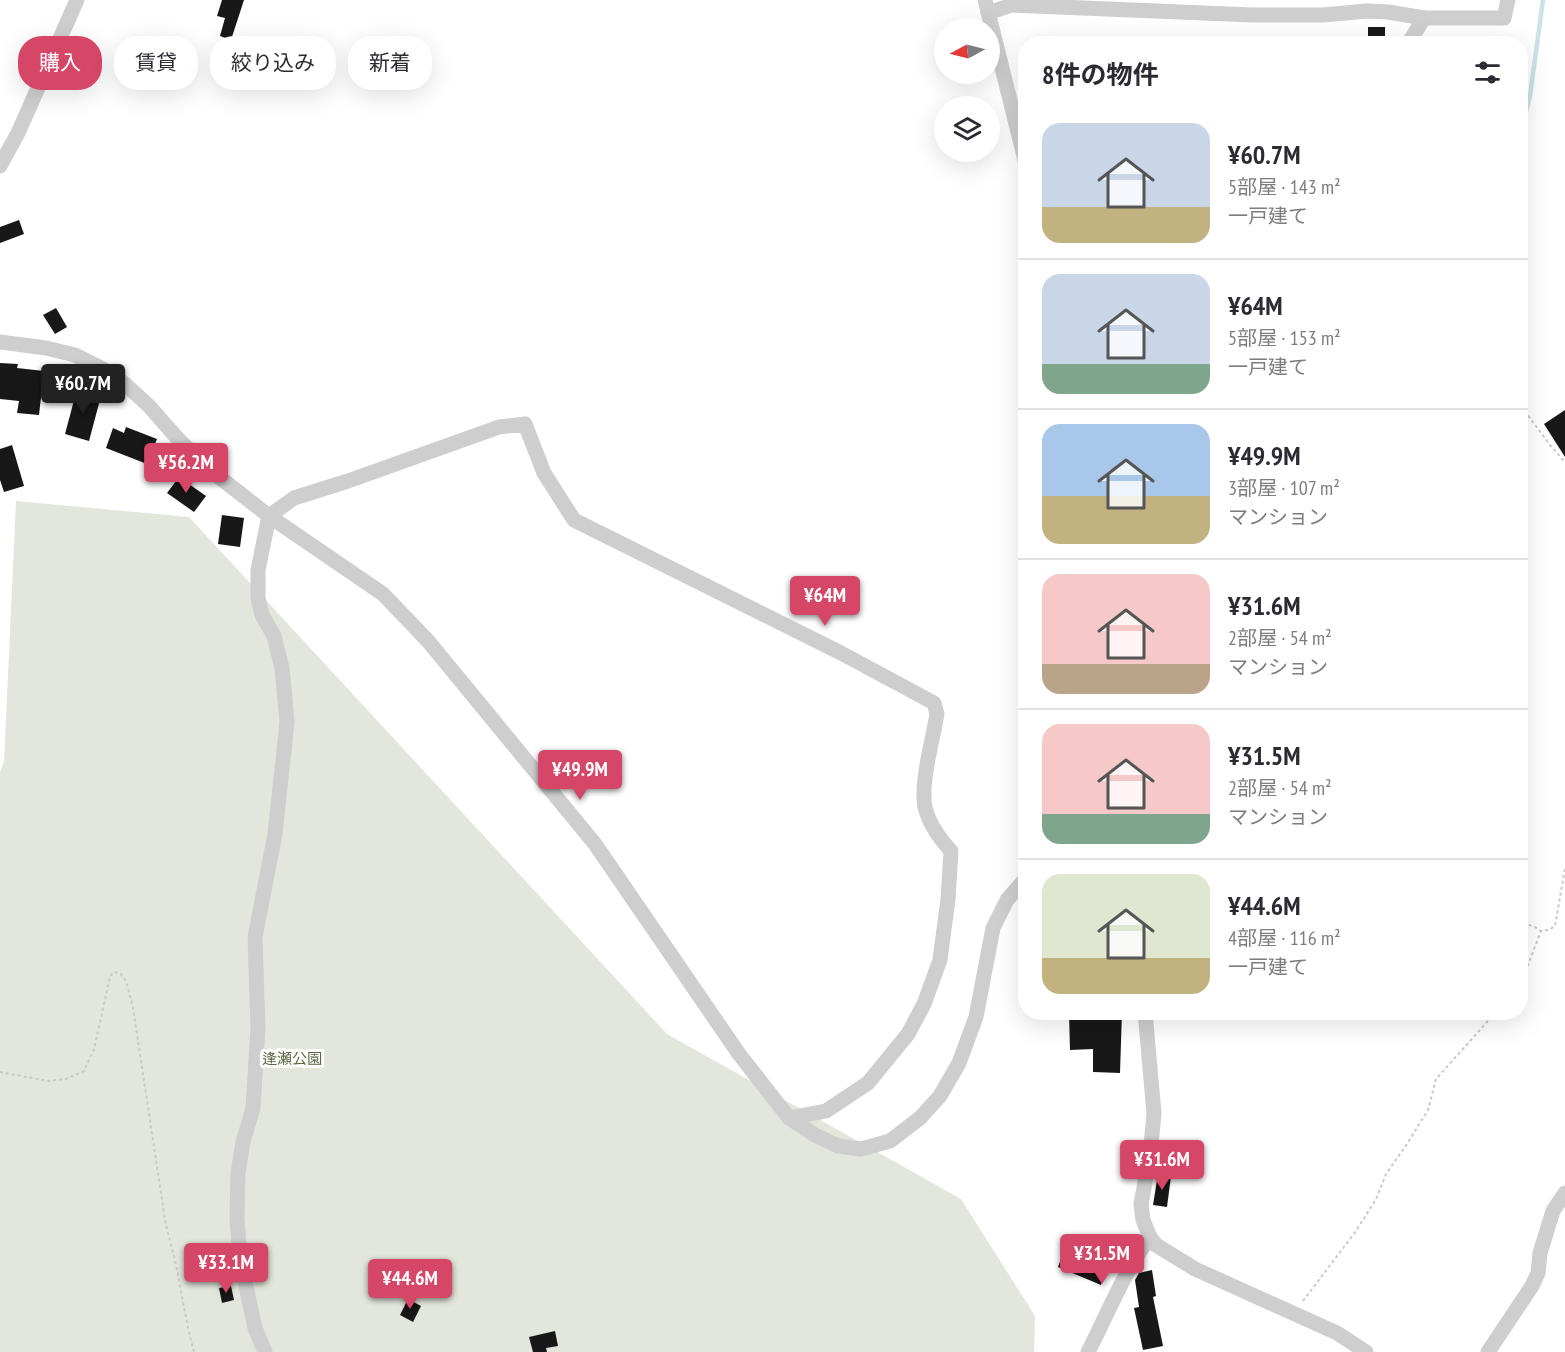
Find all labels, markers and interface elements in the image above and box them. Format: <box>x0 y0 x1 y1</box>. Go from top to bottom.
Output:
north arrow <box>934 18 1000 84</box>
map controls <box>934 18 1000 162</box>
chip: 購入 <box>18 36 102 90</box>
chip: 賃貸 <box>114 36 198 90</box>
chip: 絞り込み <box>210 36 336 90</box>
chip: 新着 <box>348 36 432 90</box>
icon: filters <box>1471 56 1504 89</box>
text: 8件の物件 <box>1042 58 1158 91</box>
button: layers <box>934 96 1000 162</box>
text: ¥60.7M <box>1228 138 1301 171</box>
icon: home <box>1090 147 1162 219</box>
text: 5部屋 · 143 m² <box>1228 174 1341 200</box>
text: 一戸建て <box>1228 203 1308 229</box>
text: ¥64M <box>1228 289 1283 322</box>
icon: home <box>1090 298 1162 370</box>
text: 5部屋 · 153 m² <box>1228 325 1341 351</box>
text: 一戸建て <box>1228 354 1308 380</box>
pin: ¥60.7M <box>34 364 132 415</box>
text: ¥60.7M <box>55 370 111 396</box>
text: ¥49.9M <box>1228 439 1301 472</box>
pin: ¥56.2M <box>137 443 235 494</box>
icon: home <box>1090 448 1162 520</box>
text: ¥56.2M <box>158 449 214 475</box>
text: 3部屋 · 107 m² <box>1228 475 1340 501</box>
text: マンション <box>1228 504 1328 530</box>
pin: ¥64M <box>789 576 861 627</box>
text: ¥64M <box>804 582 846 608</box>
text: ¥31.6M <box>1228 589 1301 622</box>
icon: home <box>1090 598 1162 670</box>
text: 2部屋 · 54 m² <box>1228 625 1332 651</box>
text: マンション <box>1228 654 1328 680</box>
text: ¥31.5M <box>1228 739 1301 772</box>
icon: home <box>1090 748 1162 820</box>
pin: ¥49.9M <box>531 750 629 801</box>
text: ¥49.9M <box>552 756 608 782</box>
text: 2部屋 · 54 m² <box>1228 775 1332 801</box>
text: マンション <box>1228 804 1328 830</box>
text: ¥44.6M <box>1228 889 1301 922</box>
icon: home <box>1090 898 1162 970</box>
text: 4部屋 · 116 m² <box>1228 925 1341 951</box>
text: 一戸建て <box>1228 954 1308 980</box>
park label: 逢瀬公園 <box>262 1049 322 1068</box>
pin: ¥31.6M <box>1113 1140 1211 1191</box>
text: ¥31.6M <box>1134 1146 1190 1172</box>
pin: ¥31.5M <box>1053 1234 1151 1285</box>
text: ¥31.5M <box>1074 1240 1130 1266</box>
pin: ¥33.1M <box>177 1243 275 1294</box>
text: ¥33.1M <box>198 1249 254 1275</box>
pin: ¥44.6M <box>361 1259 459 1310</box>
text: ¥44.6M <box>382 1265 438 1291</box>

